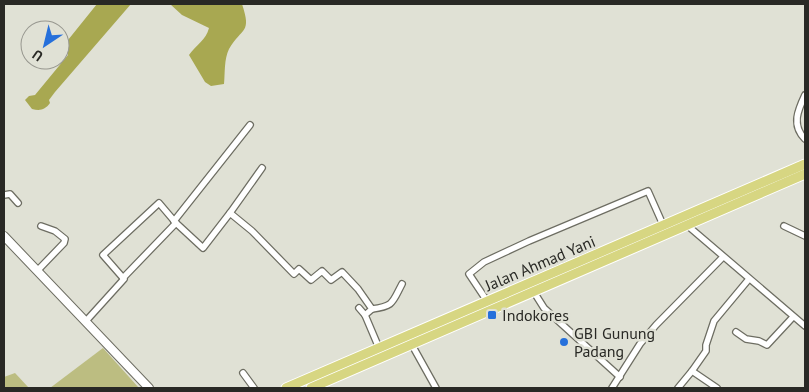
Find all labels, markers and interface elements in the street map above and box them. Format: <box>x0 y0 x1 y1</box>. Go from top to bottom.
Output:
north arrow <box>20 20 70 70</box>
text: U <box>29 46 46 66</box>
street label: Jalan Ahmad Yani <box>481 231 598 296</box>
place label: Indokores <box>502 305 569 325</box>
marker: Indokores <box>486 309 498 321</box>
place label: GBI Gunung Padang <box>574 323 655 361</box>
marker: GBI Gunung Padang <box>558 336 570 348</box>

